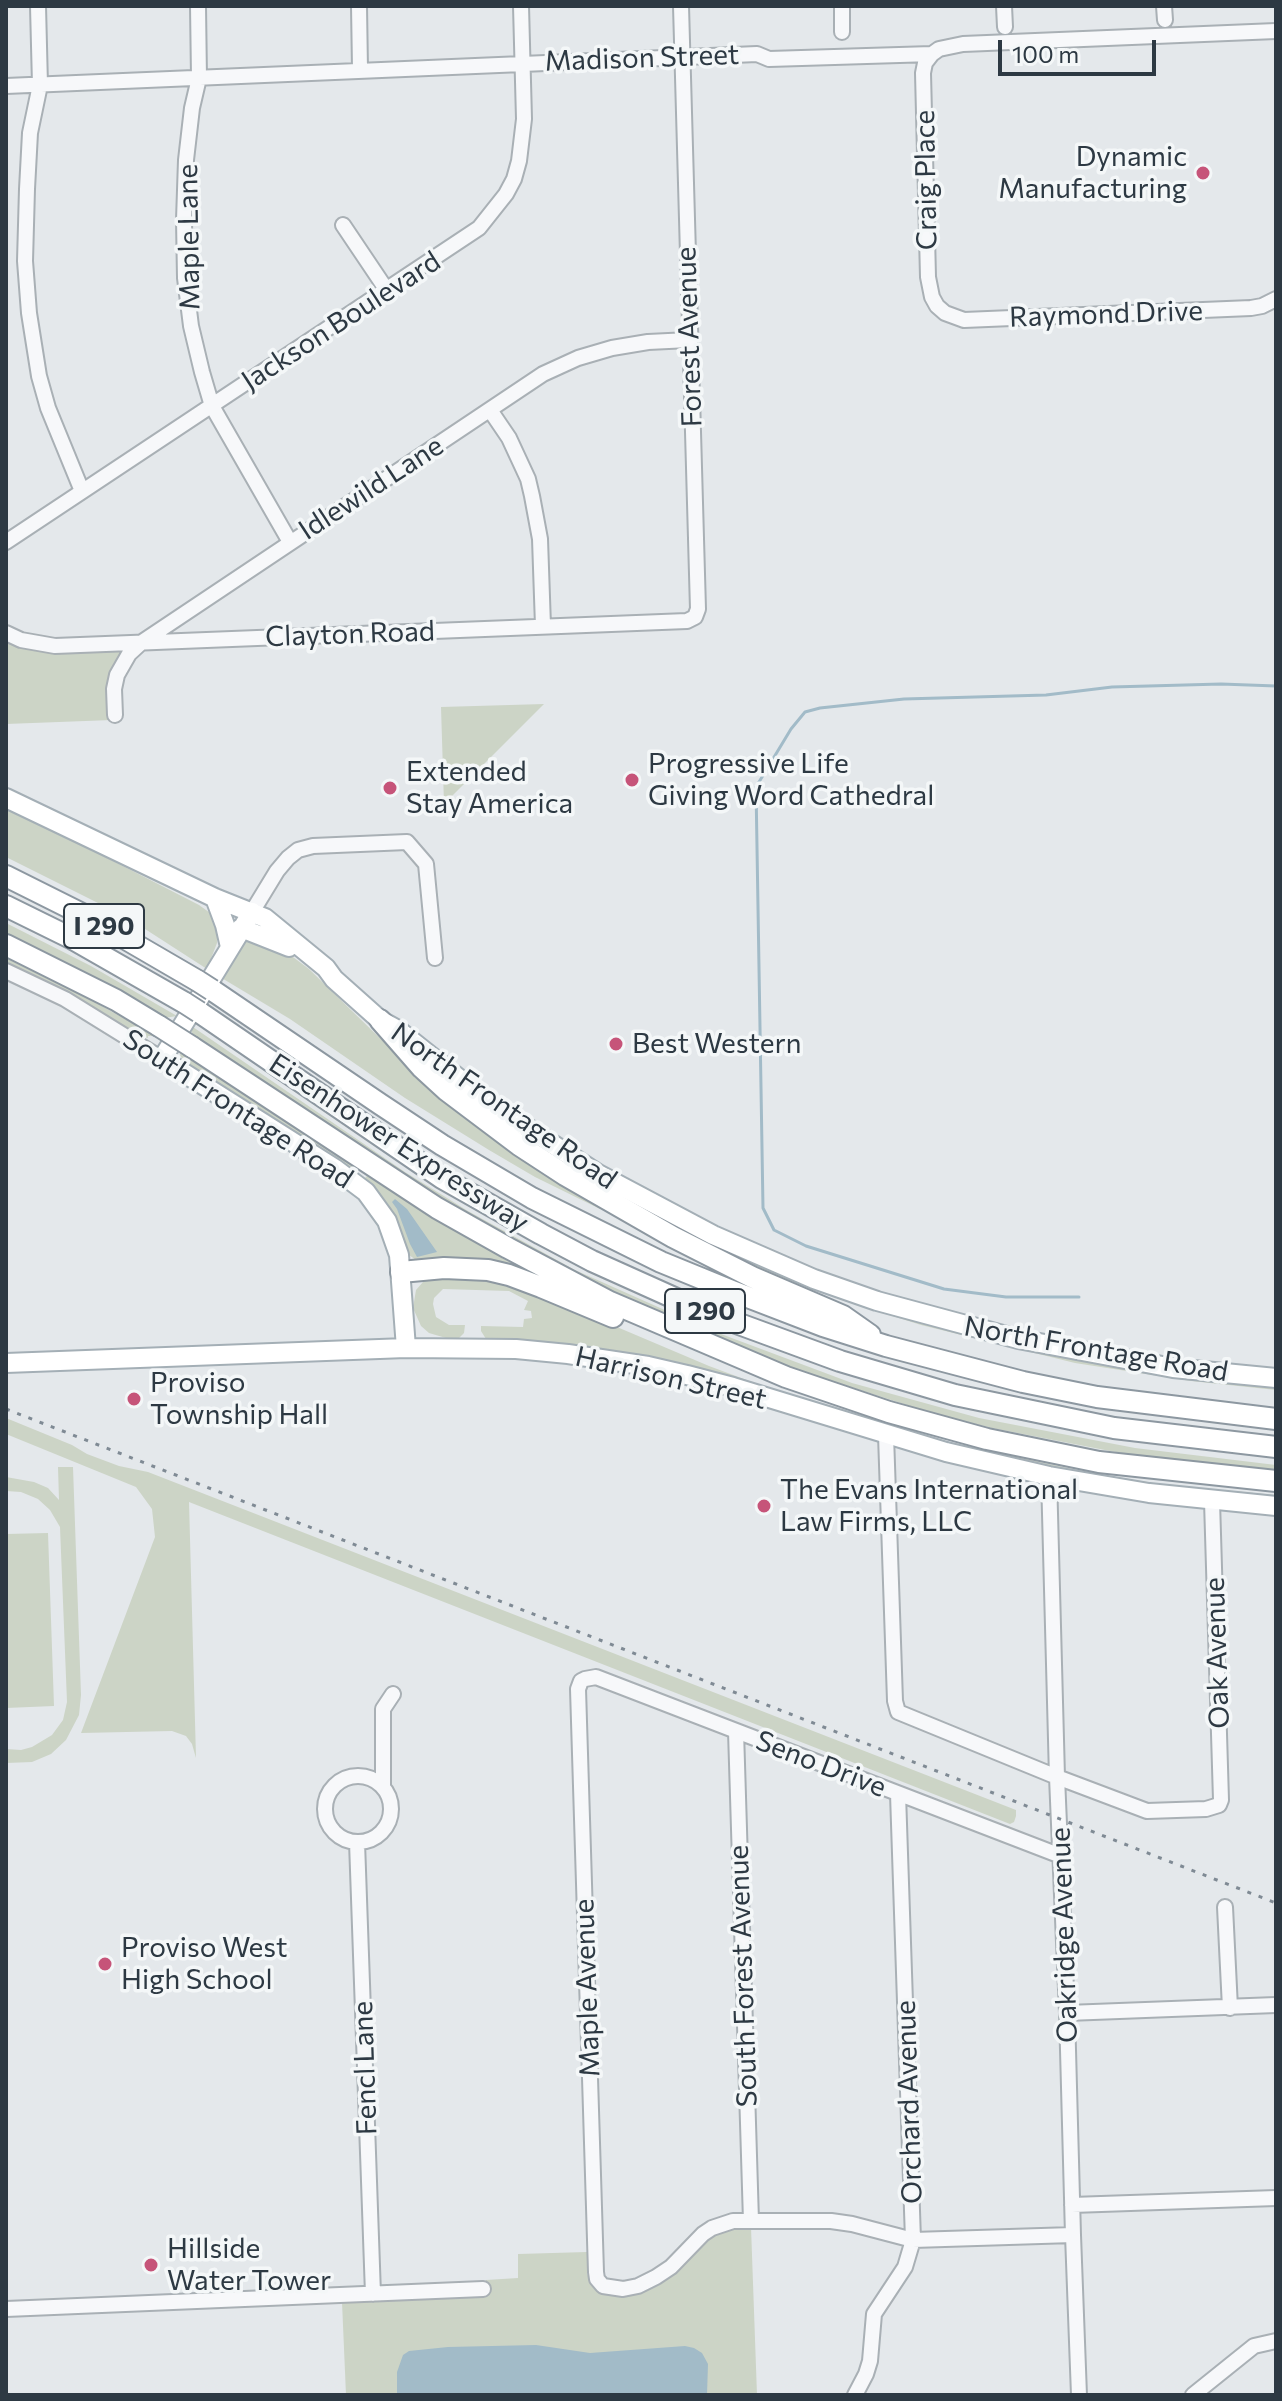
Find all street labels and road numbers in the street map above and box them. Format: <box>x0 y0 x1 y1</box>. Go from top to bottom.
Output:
street label: Madison Street <box>544 38 740 78</box>
street label: Craig Place <box>908 110 944 250</box>
street label: Maple Lane <box>171 163 207 311</box>
street label: Jackson Boulevard <box>235 244 447 398</box>
street label: Forest Avenue <box>669 246 709 428</box>
street label: Raymond Drive <box>1009 294 1203 334</box>
street label: Idlewild Lane <box>293 429 449 547</box>
street label: Clayton Road <box>265 614 435 654</box>
road number: I 290 <box>64 904 144 948</box>
street label: North Frontage Road <box>385 1015 623 1197</box>
street label: South Frontage Road <box>117 1022 359 1196</box>
street label: Eisenhower Expressway <box>263 1047 535 1239</box>
road number: I 290 <box>665 1289 745 1333</box>
street label: North Frontage Road <box>961 1309 1231 1389</box>
street label: Harrison Street <box>572 1340 770 1416</box>
street label: Oak Avenue <box>1198 1577 1236 1729</box>
street label: Seno Drive <box>751 1724 891 1804</box>
street label: Oakridge Avenue <box>1043 1827 1085 2043</box>
street label: South Forest Avenue <box>722 1844 764 2108</box>
street label: Maple Avenue <box>567 1898 607 2078</box>
street label: Fencl Lane <box>346 2000 384 2136</box>
street label: Orchard Avenue <box>889 2000 929 2204</box>

